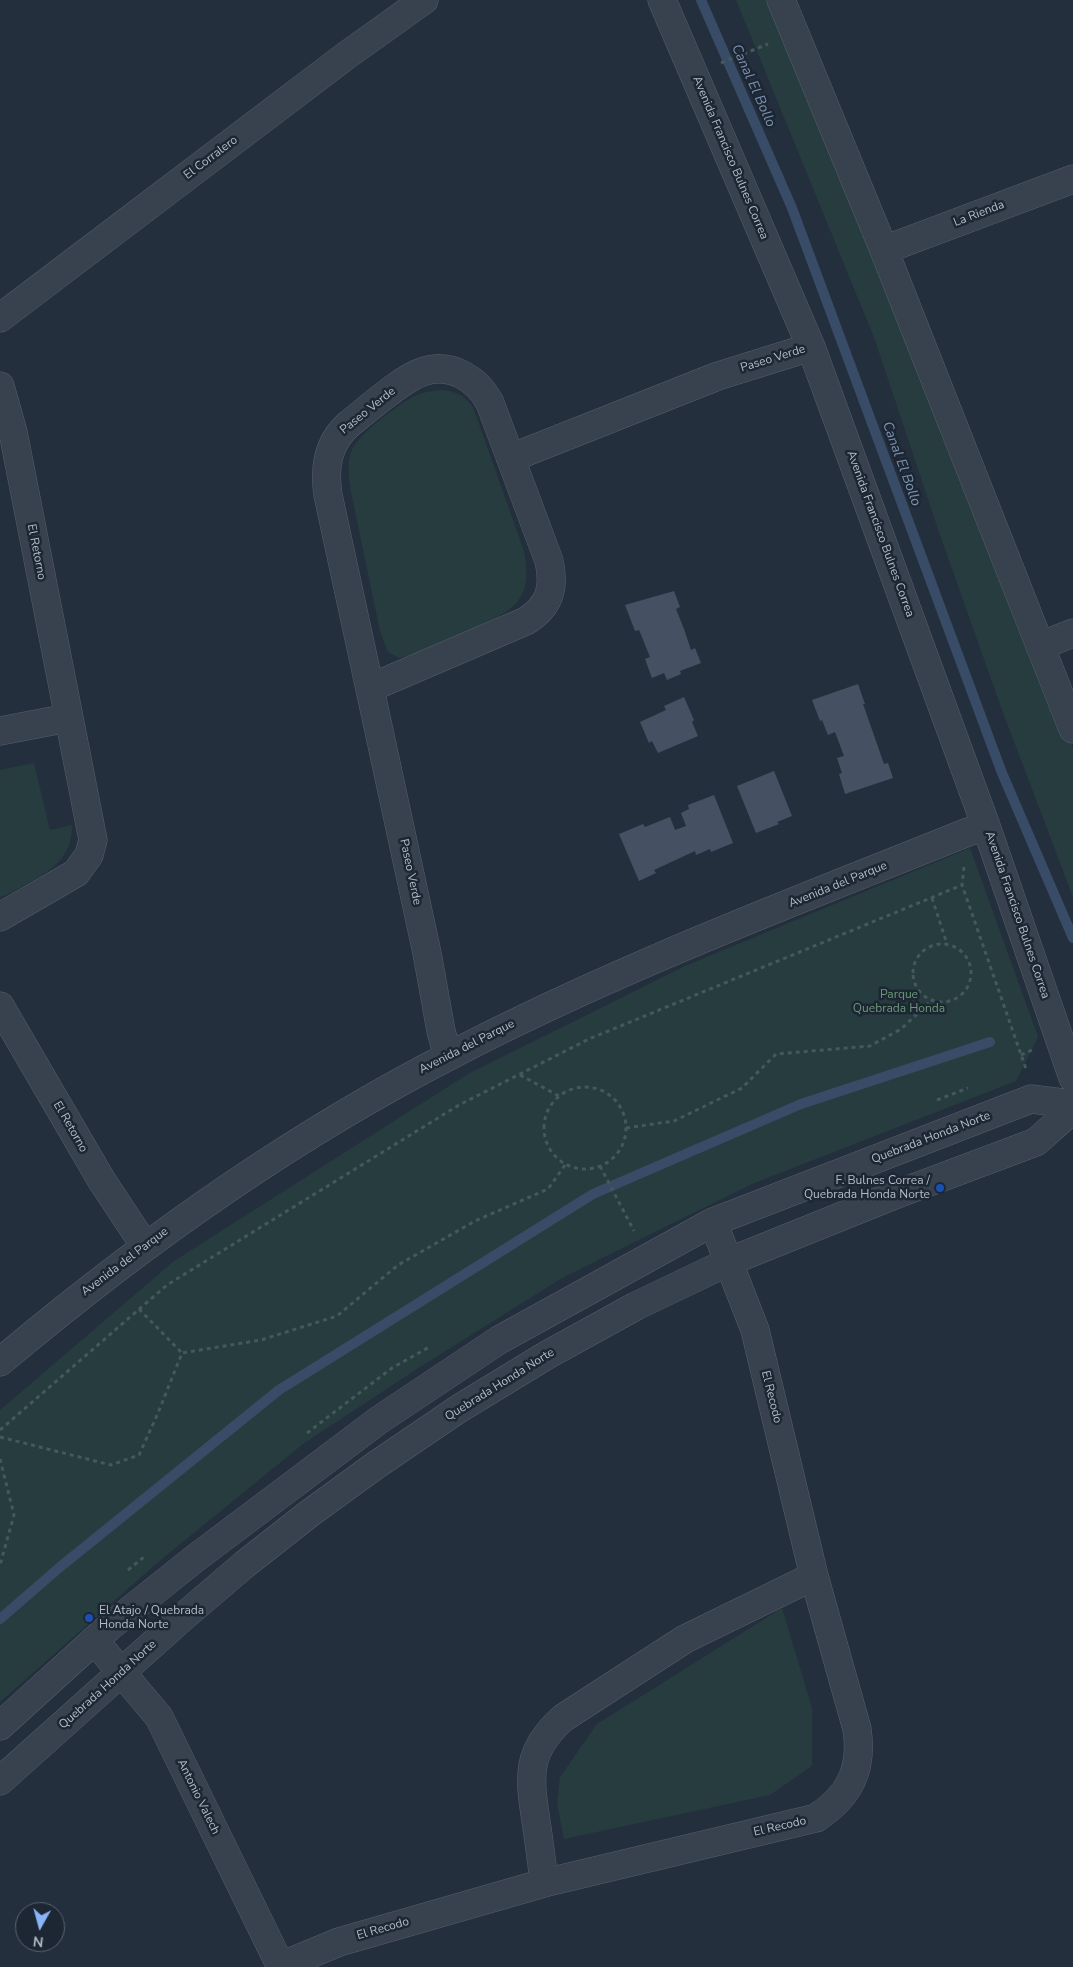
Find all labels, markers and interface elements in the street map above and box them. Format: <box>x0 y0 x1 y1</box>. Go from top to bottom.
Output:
water label: Canal El Bollo <box>727 42 779 130</box>
street label: Avenida Francisco Bulnes Correa <box>689 74 771 242</box>
street label: El Corralero <box>181 133 241 183</box>
street label: La Rienda <box>952 198 1006 230</box>
street label: Paseo Verde <box>739 342 807 376</box>
street label: Paseo Verde <box>337 384 399 438</box>
water label: Canal El Bollo <box>878 419 924 509</box>
street label: Avenida Francisco Bulnes Correa <box>843 449 917 619</box>
street label: El Retorno <box>24 523 48 581</box>
street label: Avenida Francisco Bulnes Correa <box>982 829 1052 1001</box>
street label: Paseo Verde <box>396 838 424 906</box>
street label: Avenida del Parque <box>787 859 889 911</box>
park label: Parque Quebrada Honda <box>853 988 945 1016</box>
street label: Avenida del Parque <box>417 1017 517 1077</box>
street label: El Retorno <box>50 1099 90 1155</box>
street label: Quebrada Honda Norte <box>870 1109 992 1167</box>
place label: F. Bulnes Correa / Quebrada Honda Norte <box>804 1174 930 1202</box>
marker: F. Bulnes Correa / Quebrada Honda Norte <box>934 1182 946 1194</box>
street label: Avenida del Parque <box>79 1225 171 1299</box>
street label: Quebrada Honda Norte <box>443 1345 557 1425</box>
street label: El Recodo <box>758 1369 784 1425</box>
place label: El Atajo / Quebrada Honda Norte <box>99 1604 204 1632</box>
marker: El Atajo / Quebrada Honda Norte <box>83 1612 95 1624</box>
street label: Quebrada Honda Norte <box>56 1637 160 1733</box>
street label: Antonio Valech <box>174 1757 222 1837</box>
street label: El Recodo <box>752 1814 808 1840</box>
north arrow <box>15 1902 65 1952</box>
street label: El Recodo <box>355 1915 411 1943</box>
text: N <box>32 1931 45 1951</box>

